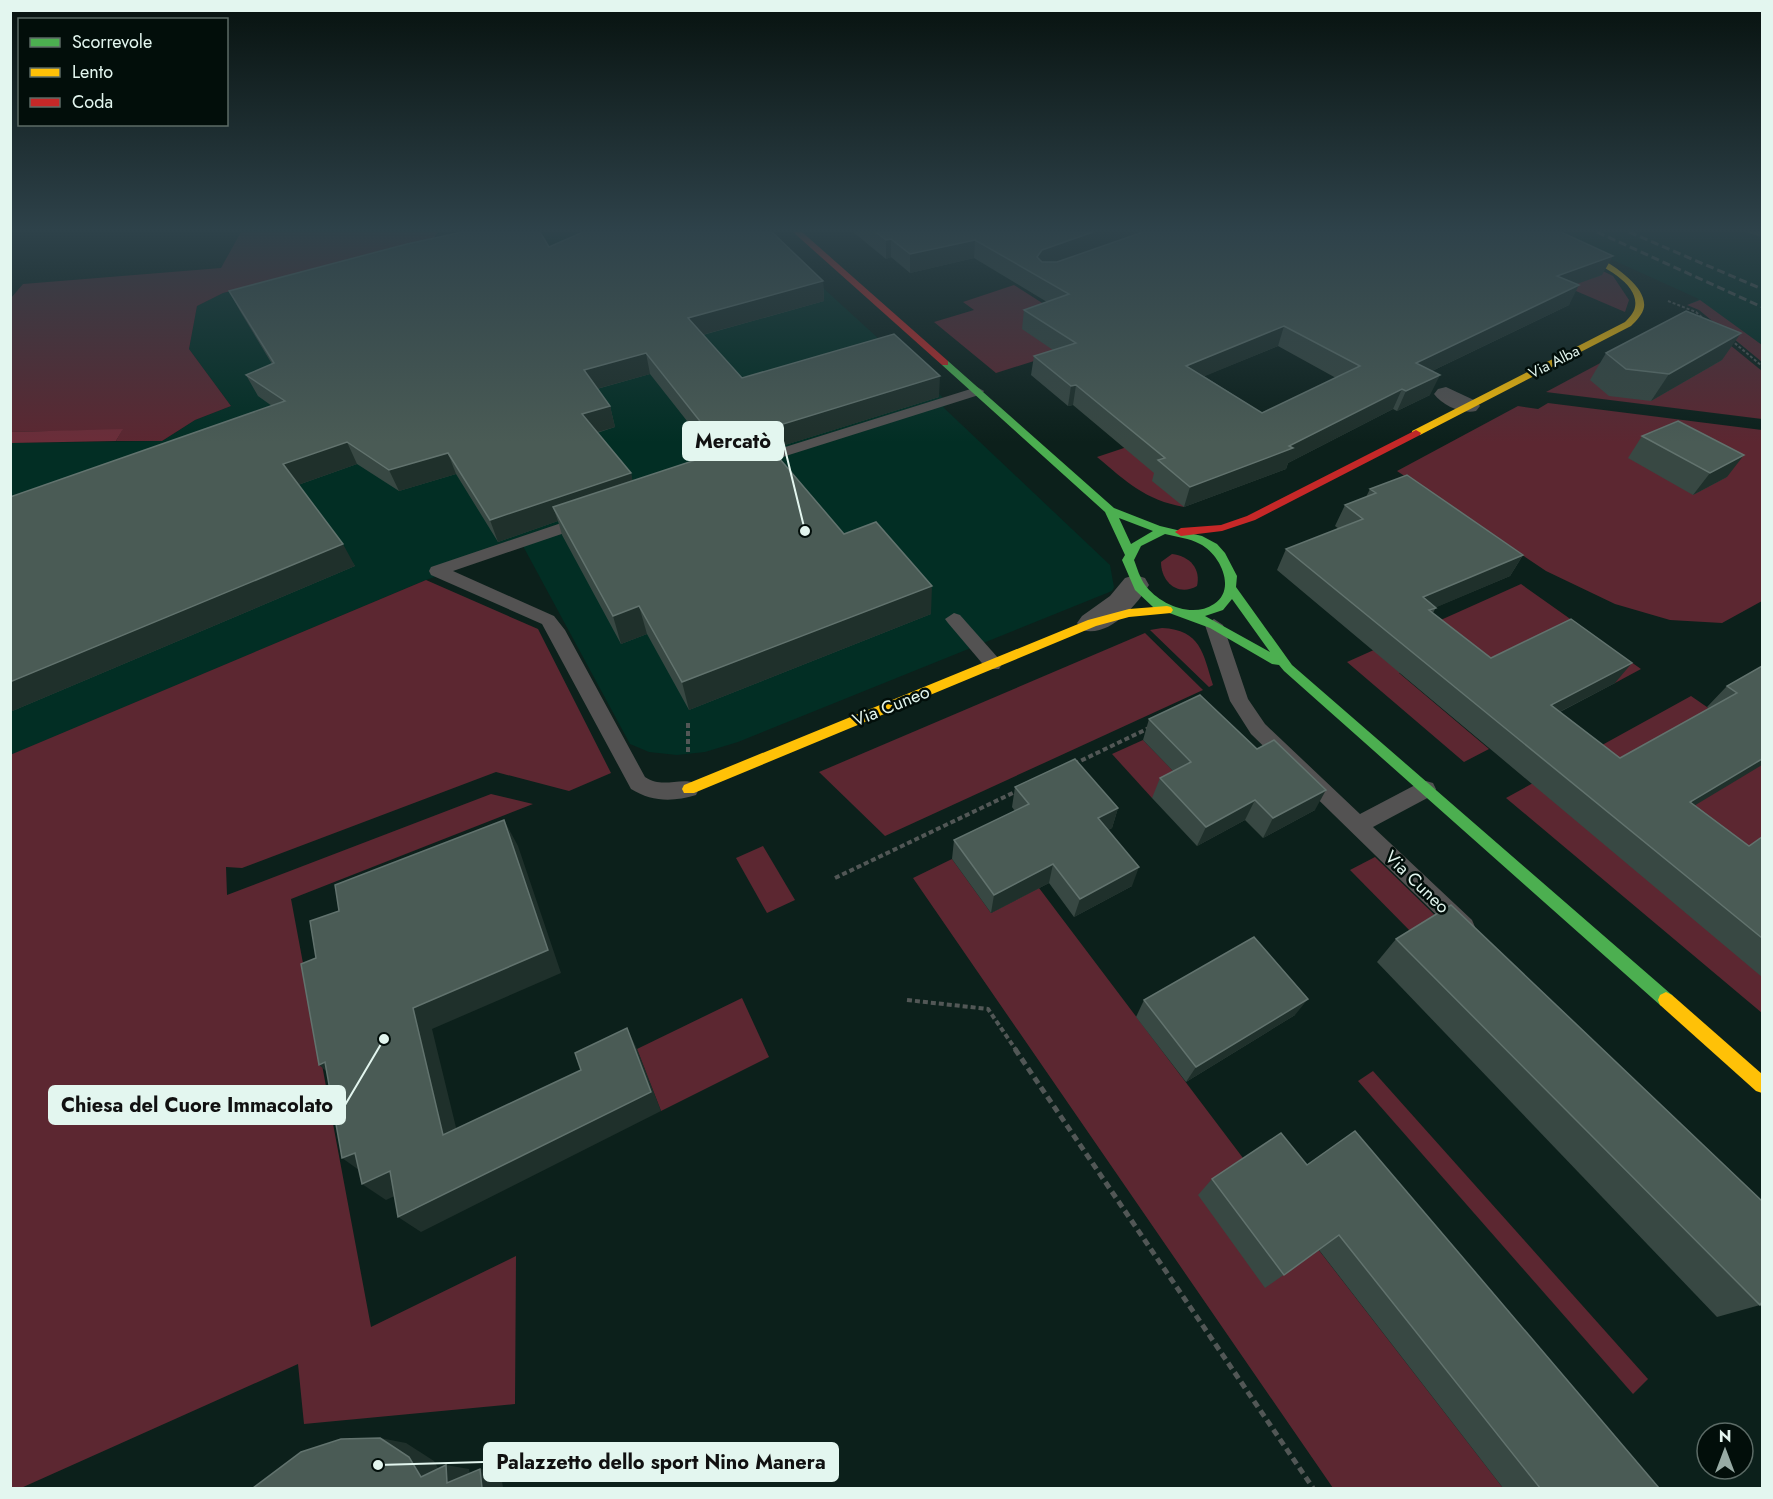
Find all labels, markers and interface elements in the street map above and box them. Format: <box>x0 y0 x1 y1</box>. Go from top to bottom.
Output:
legend <box>18 18 228 126</box>
text: Scorrevole <box>72 29 152 55</box>
text: Lento <box>72 59 113 85</box>
text: Coda <box>72 89 113 115</box>
street label: Via Alba <box>1525 340 1583 384</box>
callout: Mercatò <box>683 422 783 460</box>
text: Mercatò <box>695 427 771 456</box>
street label: Via Cuneo <box>849 679 934 733</box>
street label: Via Cuneo <box>1379 845 1455 920</box>
callout: Chiesa del Cuore Immacolato <box>49 1086 345 1124</box>
text: Chiesa del Cuore Immacolato <box>61 1091 333 1120</box>
north arrow <box>1695 1421 1755 1481</box>
text: N <box>1719 1425 1731 1448</box>
callout: Palazzetto dello sport Nino Manera <box>484 1443 838 1481</box>
text: Palazzetto dello sport Nino Manera <box>496 1448 826 1477</box>

